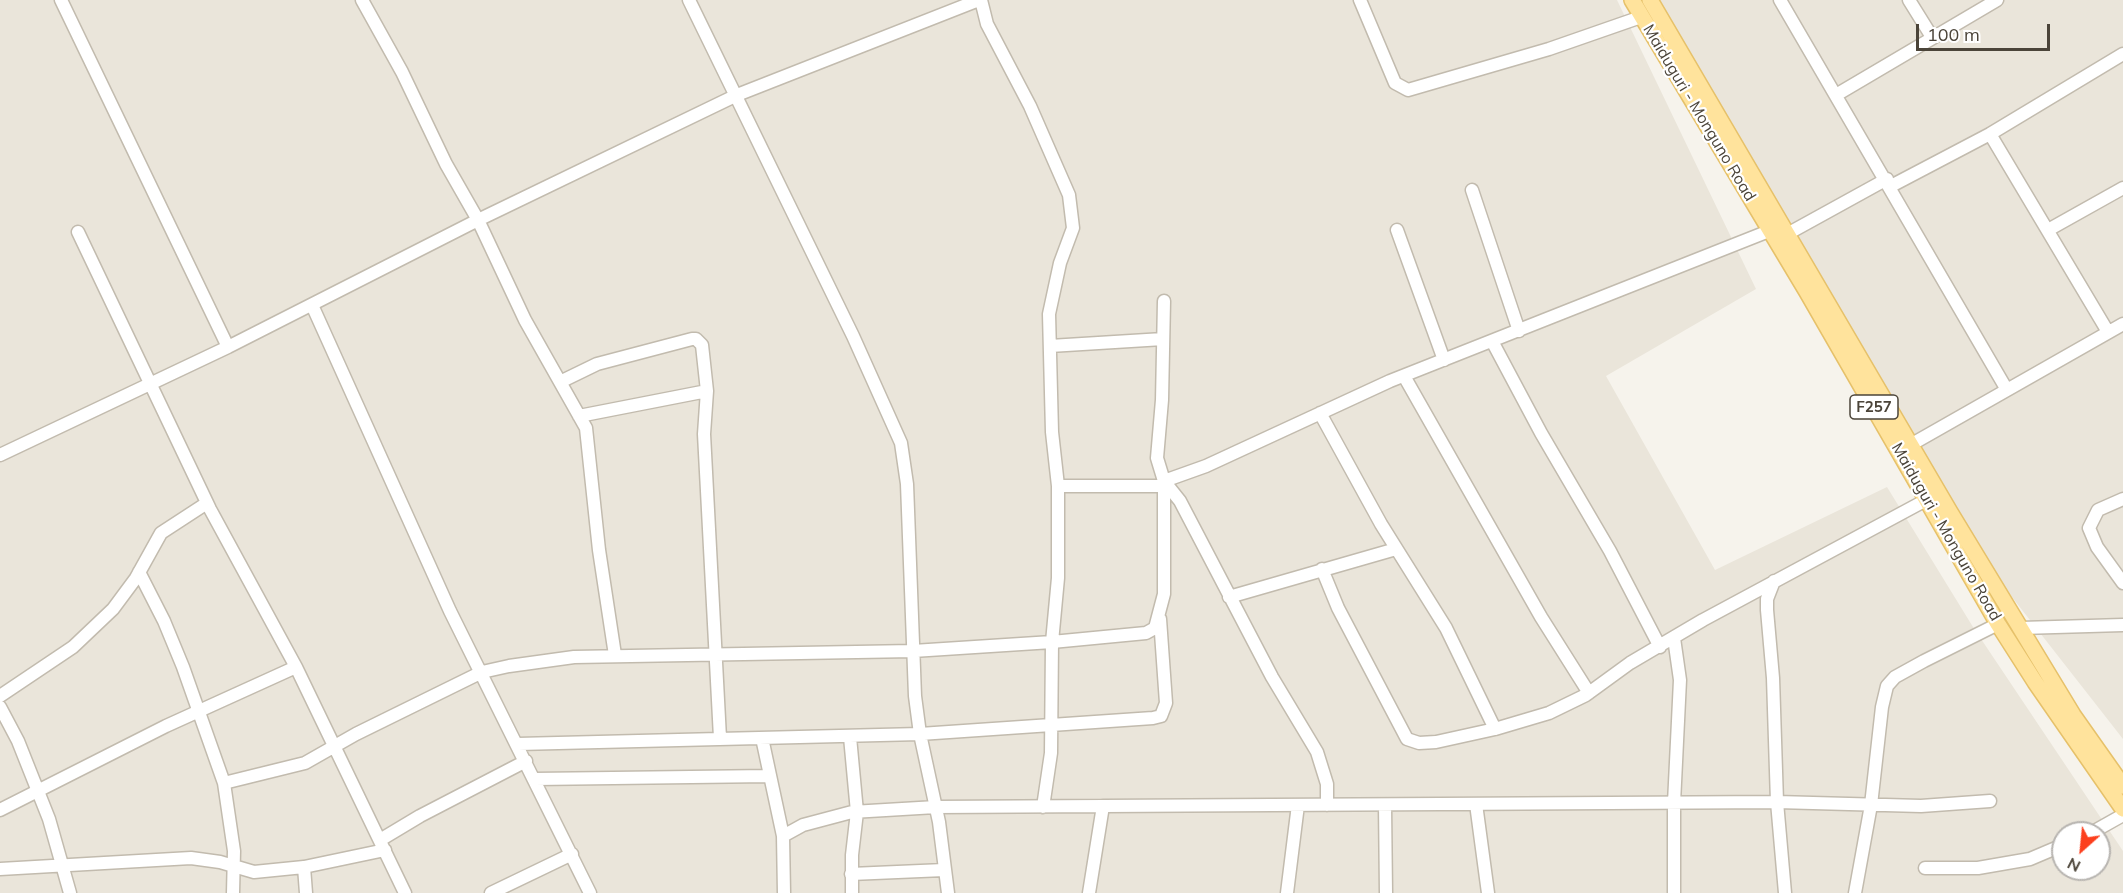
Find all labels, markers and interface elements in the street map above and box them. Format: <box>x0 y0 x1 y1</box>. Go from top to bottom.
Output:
scale bar <box>1919 12 2052 50</box>
street label: Maiduguri - Monguno Road <box>1639 21 1759 205</box>
text: 100 m <box>1927 23 1980 46</box>
road number: F257 <box>1850 395 1898 419</box>
street label: Maiduguri - Monguno Road <box>1887 439 2005 625</box>
north arrow <box>2051 821 2111 881</box>
text: N <box>2064 854 2084 877</box>

